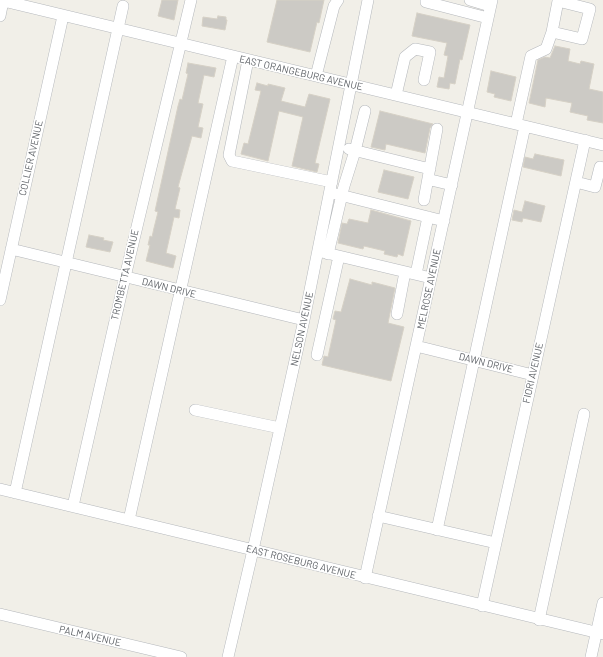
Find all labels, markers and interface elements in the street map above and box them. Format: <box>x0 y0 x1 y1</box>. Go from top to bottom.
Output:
street label: EAST ORANGEBURG AVENUE <box>238 53 364 93</box>
street label: COLLIER AVENUE <box>16 119 46 197</box>
street label: TROMBETTA AVENUE <box>109 228 141 322</box>
street label: MELROSE AVENUE <box>415 248 443 330</box>
street label: DAWN DRIVE <box>141 275 197 301</box>
street label: NELSON AVENUE <box>288 291 316 367</box>
street label: FIORI AVENUE <box>520 342 546 404</box>
street label: DAWN DRIVE <box>458 350 514 376</box>
street label: EAST ROSEBURG AVENUE <box>245 543 357 581</box>
street label: PALM AVENUE <box>58 623 122 649</box>

